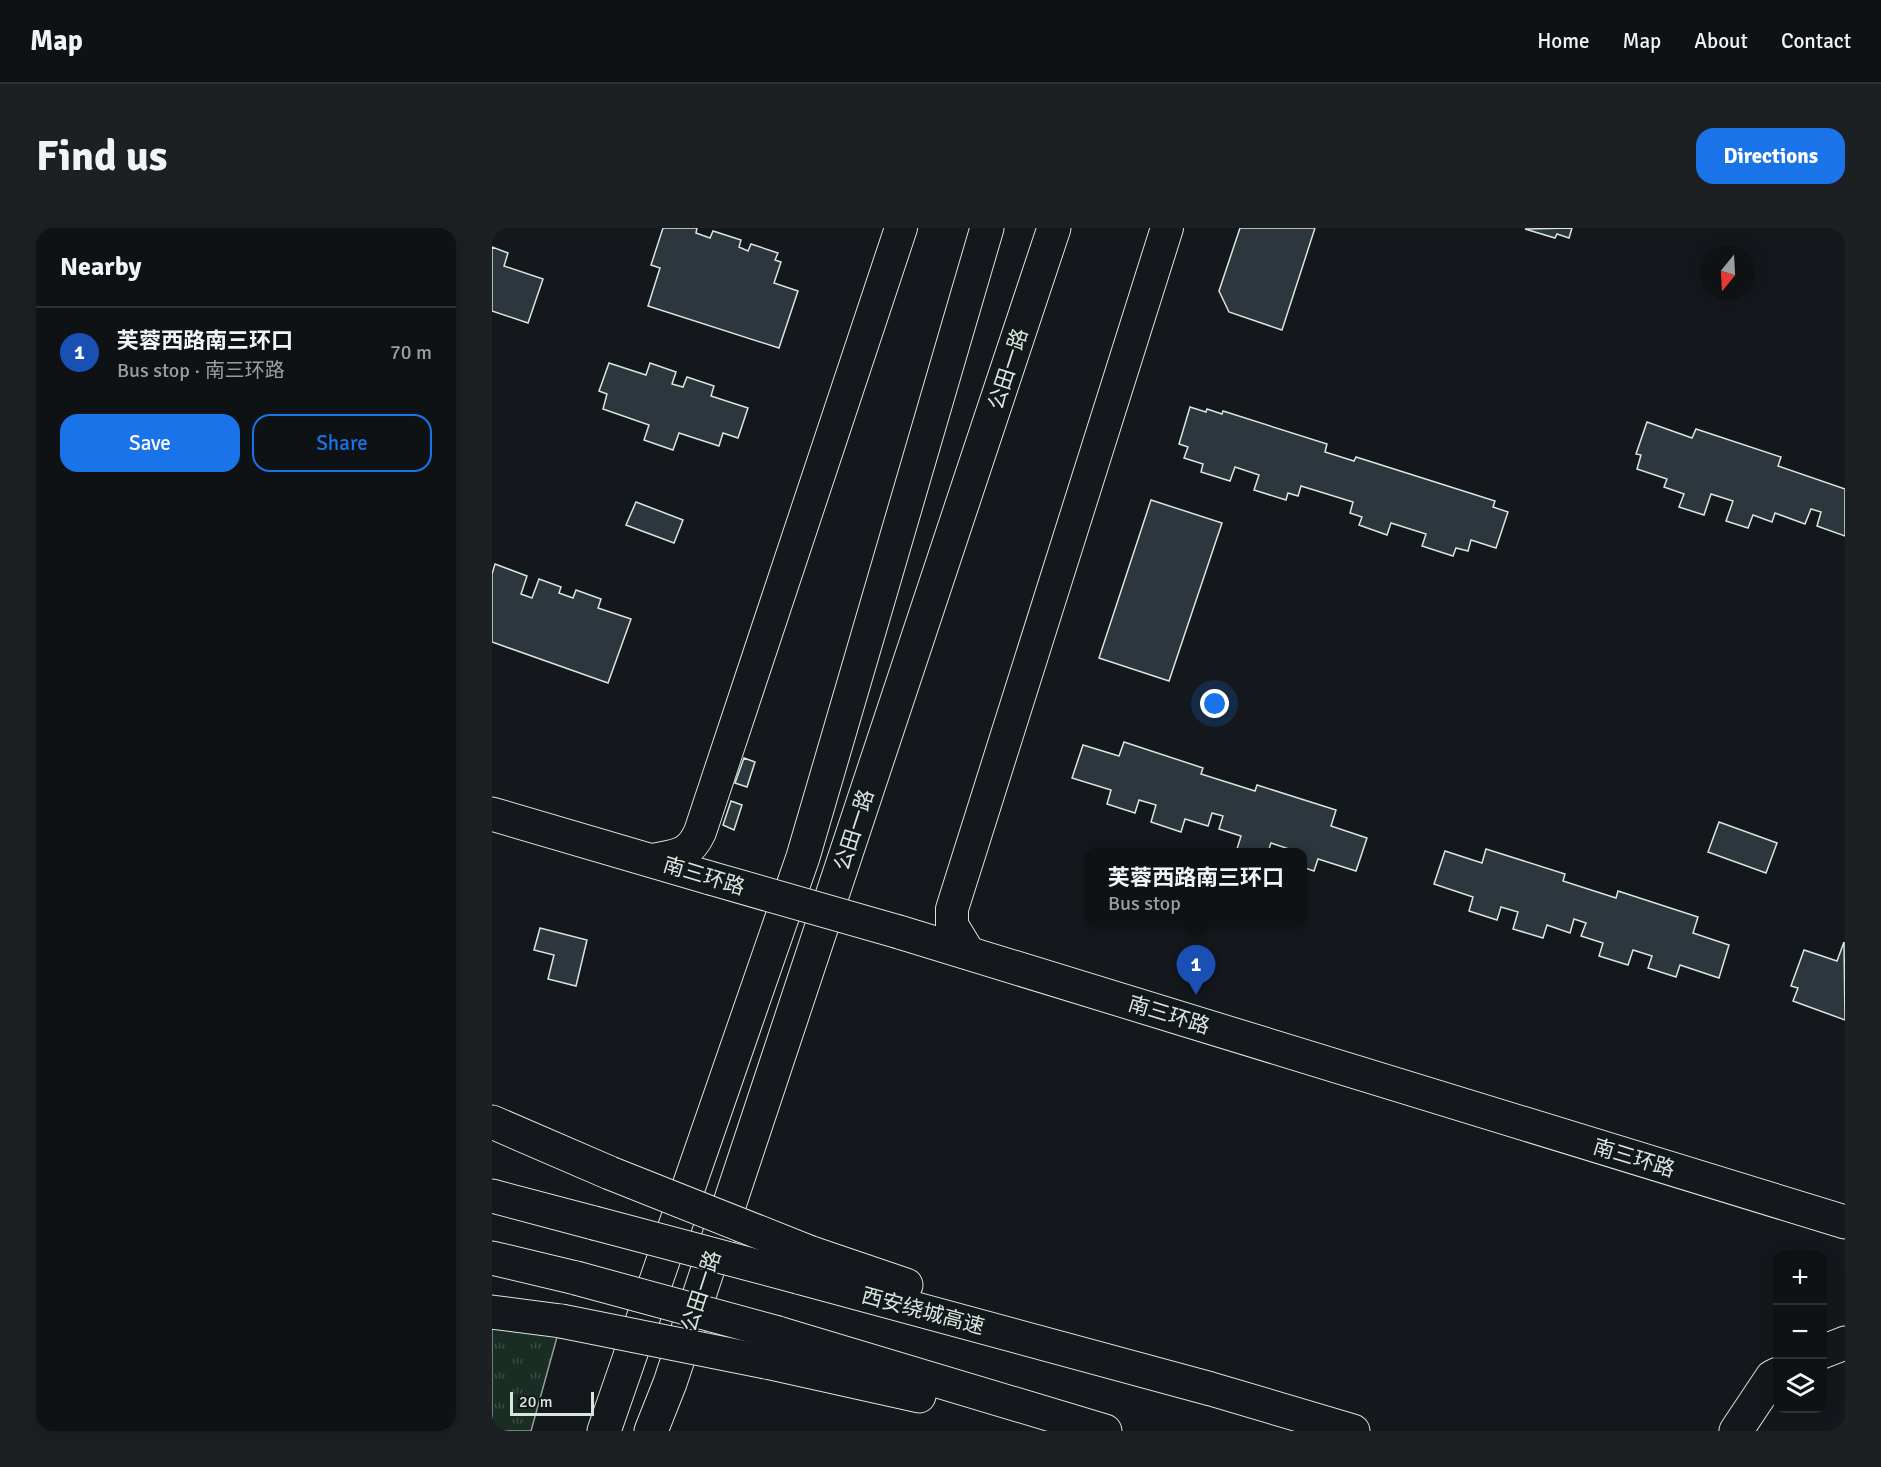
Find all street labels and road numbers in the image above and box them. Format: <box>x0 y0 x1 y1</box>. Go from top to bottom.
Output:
street label: 公田一路 <box>983 325 1033 413</box>
street label: 公田一路 <box>829 786 879 874</box>
street label: 南三环路 <box>660 851 748 901</box>
street label: 南三环路 <box>1125 990 1213 1040</box>
street label: 南三环路 <box>1590 1133 1678 1183</box>
street label: 公田一路 <box>676 1247 726 1335</box>
street label: 西安绕城高速 <box>859 1282 987 1340</box>

